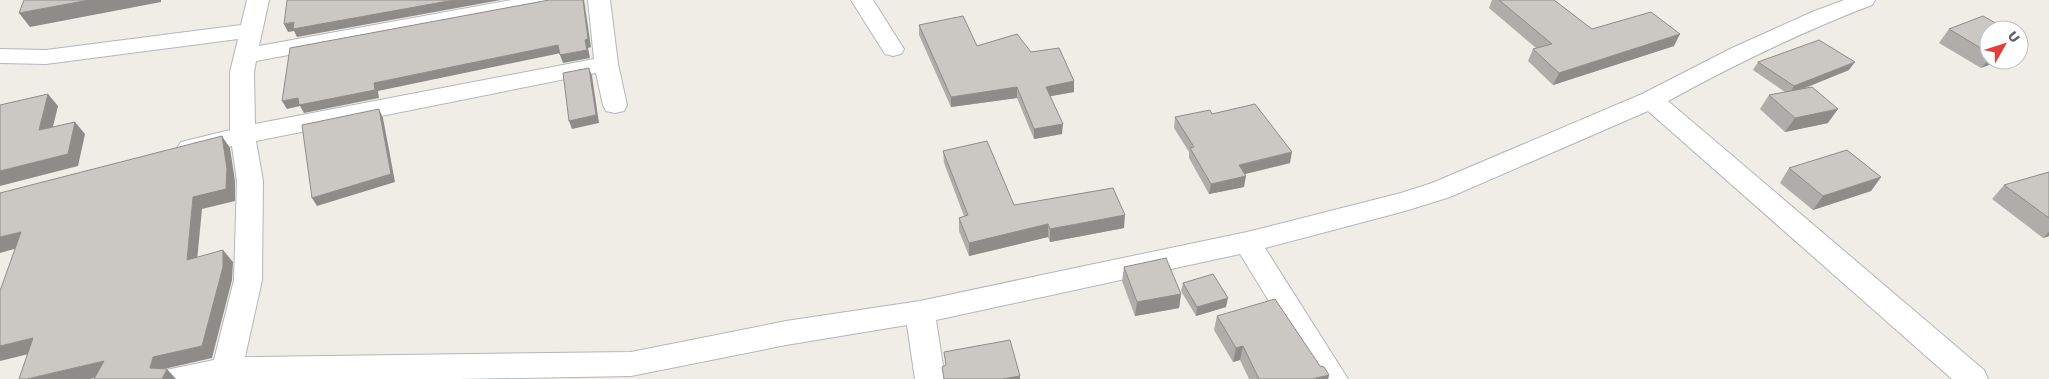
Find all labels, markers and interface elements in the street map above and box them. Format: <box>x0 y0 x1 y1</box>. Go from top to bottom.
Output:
north arrow <box>1979 20 2029 70</box>
text: U <box>2005 28 2023 46</box>

